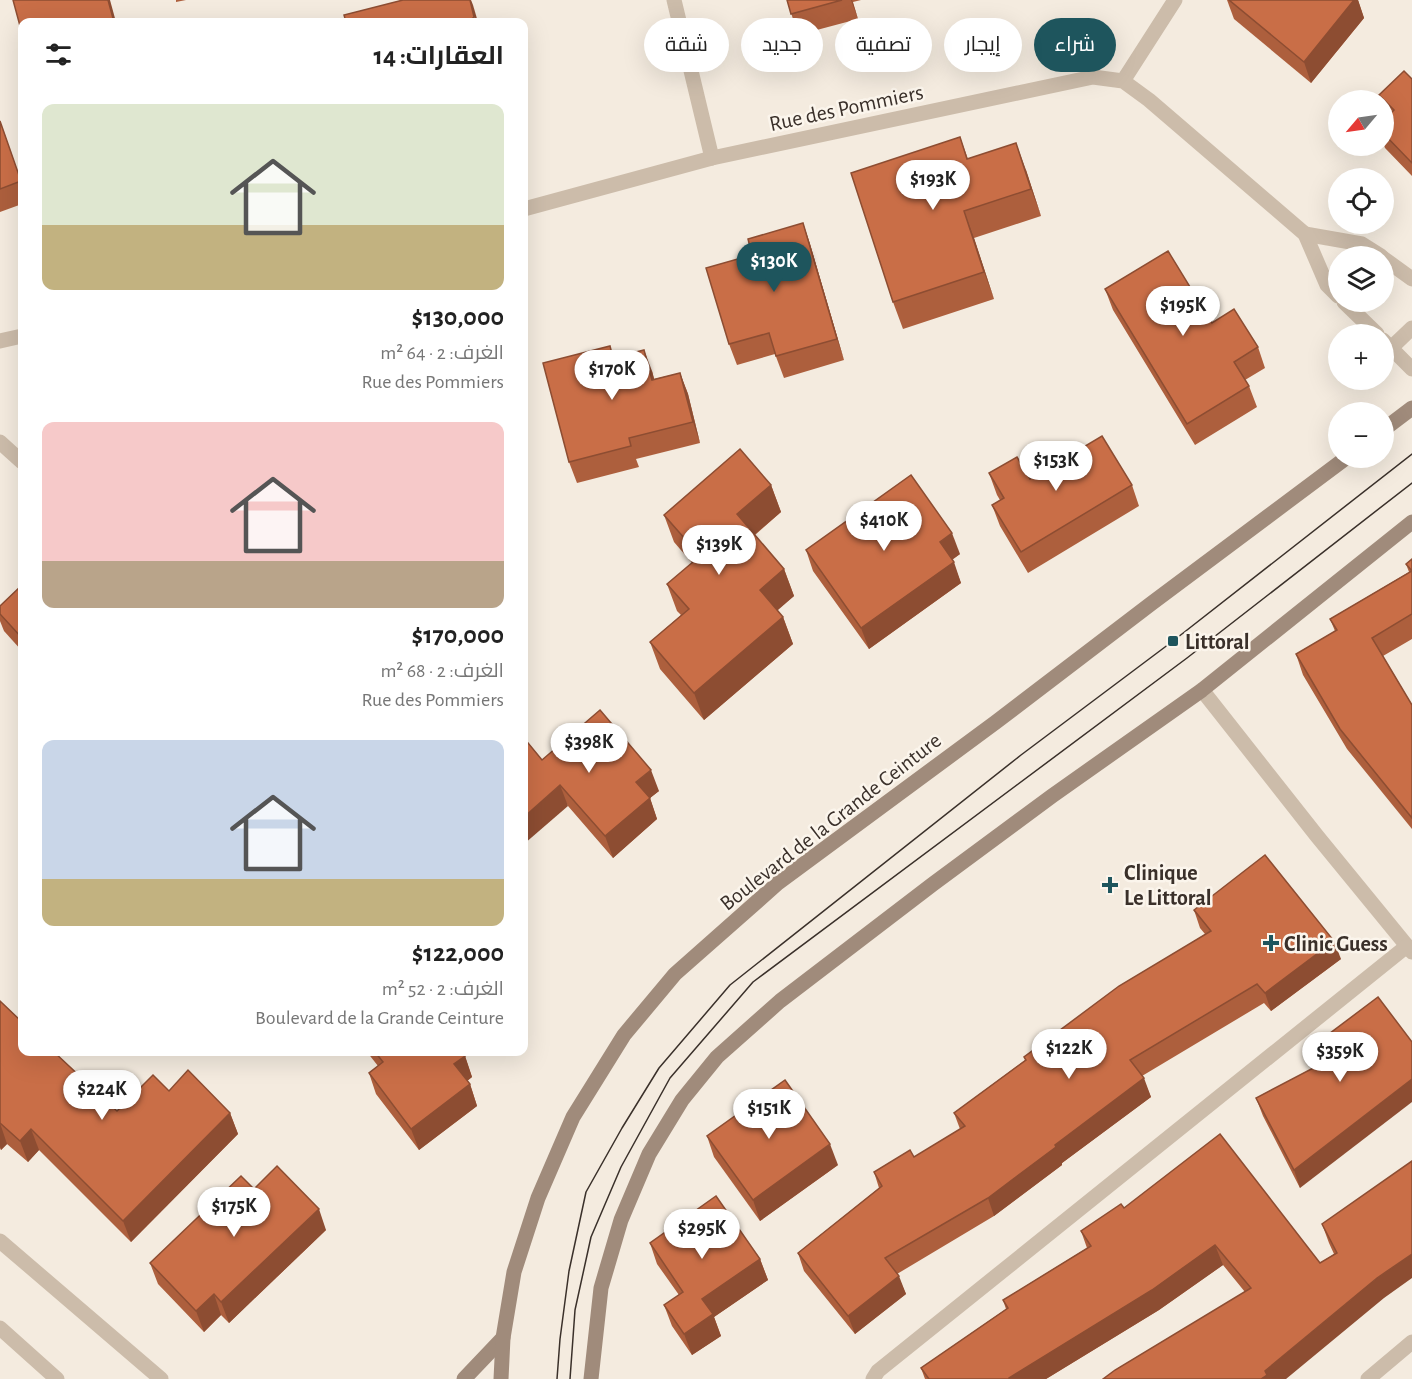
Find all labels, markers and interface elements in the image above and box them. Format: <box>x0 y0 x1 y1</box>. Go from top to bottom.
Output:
chip: شقة <box>644 18 729 72</box>
chip: جديد <box>741 18 823 72</box>
chip: تصفية <box>835 18 932 72</box>
chip: إيجار <box>944 18 1022 72</box>
chip: شراء <box>1034 18 1116 72</box>
icon: filters <box>42 38 75 71</box>
text: العقارات: 14 <box>374 43 504 69</box>
street label: Rue des Pommiers <box>767 81 925 135</box>
north arrow <box>1328 90 1394 156</box>
map controls <box>1328 90 1394 468</box>
icon: home <box>219 143 327 251</box>
pin: $193K <box>891 160 975 211</box>
button: locate <box>1328 168 1394 234</box>
text: $193K <box>910 169 956 189</box>
pin: $130K <box>732 242 816 293</box>
button: layers <box>1328 246 1394 312</box>
text: $130K <box>751 251 797 271</box>
pin: $195K <box>1141 286 1225 337</box>
text: $195K <box>1160 295 1206 315</box>
text: $130,000 <box>412 304 504 330</box>
button: + <box>1328 324 1394 390</box>
text: الغرف: 2 · 64 m² <box>380 343 504 363</box>
pin: $170K <box>570 350 654 401</box>
text: $170K <box>589 359 635 379</box>
text: Rue des Pommiers <box>361 372 504 392</box>
button: − <box>1328 402 1394 468</box>
pin: $153K <box>1014 441 1098 492</box>
text: $153K <box>1033 450 1079 470</box>
icon: home <box>219 461 327 569</box>
pin: $410K <box>842 501 926 552</box>
text: $410K <box>860 510 908 530</box>
pin: $139K <box>677 525 761 576</box>
text: $139K <box>696 534 742 554</box>
text: $170,000 <box>412 622 504 648</box>
place label: Littoral <box>1185 631 1250 653</box>
marker: Littoral <box>1166 634 1180 648</box>
text: الغرف: 2 · 68 m² <box>380 661 504 681</box>
text: Rue des Pommiers <box>361 690 504 710</box>
pin: $398K <box>547 723 631 774</box>
street label: Boulevard de la Grande Ceinture <box>716 729 945 915</box>
text: $398K <box>565 732 613 752</box>
icon: home <box>219 779 327 887</box>
place label: Clinique Le Littoral <box>1124 862 1212 909</box>
marker: Clinique Le Littoral <box>1101 876 1119 894</box>
place label: Clinic Guess <box>1284 933 1388 955</box>
marker: Clinic Guess <box>1262 934 1280 952</box>
text: $122,000 <box>412 940 504 966</box>
text: الغرف: 2 · 52 m² <box>382 979 504 999</box>
text: Boulevard de la Grande Ceinture <box>255 1008 504 1028</box>
pin: $122K <box>1027 1029 1111 1080</box>
pin: $359K <box>1298 1032 1382 1083</box>
text: $122K <box>1046 1038 1092 1058</box>
text: $359K <box>1316 1041 1364 1061</box>
pin: $224K <box>60 1070 144 1121</box>
text: $224K <box>77 1079 127 1099</box>
pin: $151K <box>727 1089 811 1140</box>
text: $151K <box>747 1098 791 1118</box>
pin: $175K <box>192 1187 276 1238</box>
text: $175K <box>211 1196 257 1216</box>
pin: $295K <box>660 1209 744 1260</box>
text: $295K <box>678 1218 726 1238</box>

